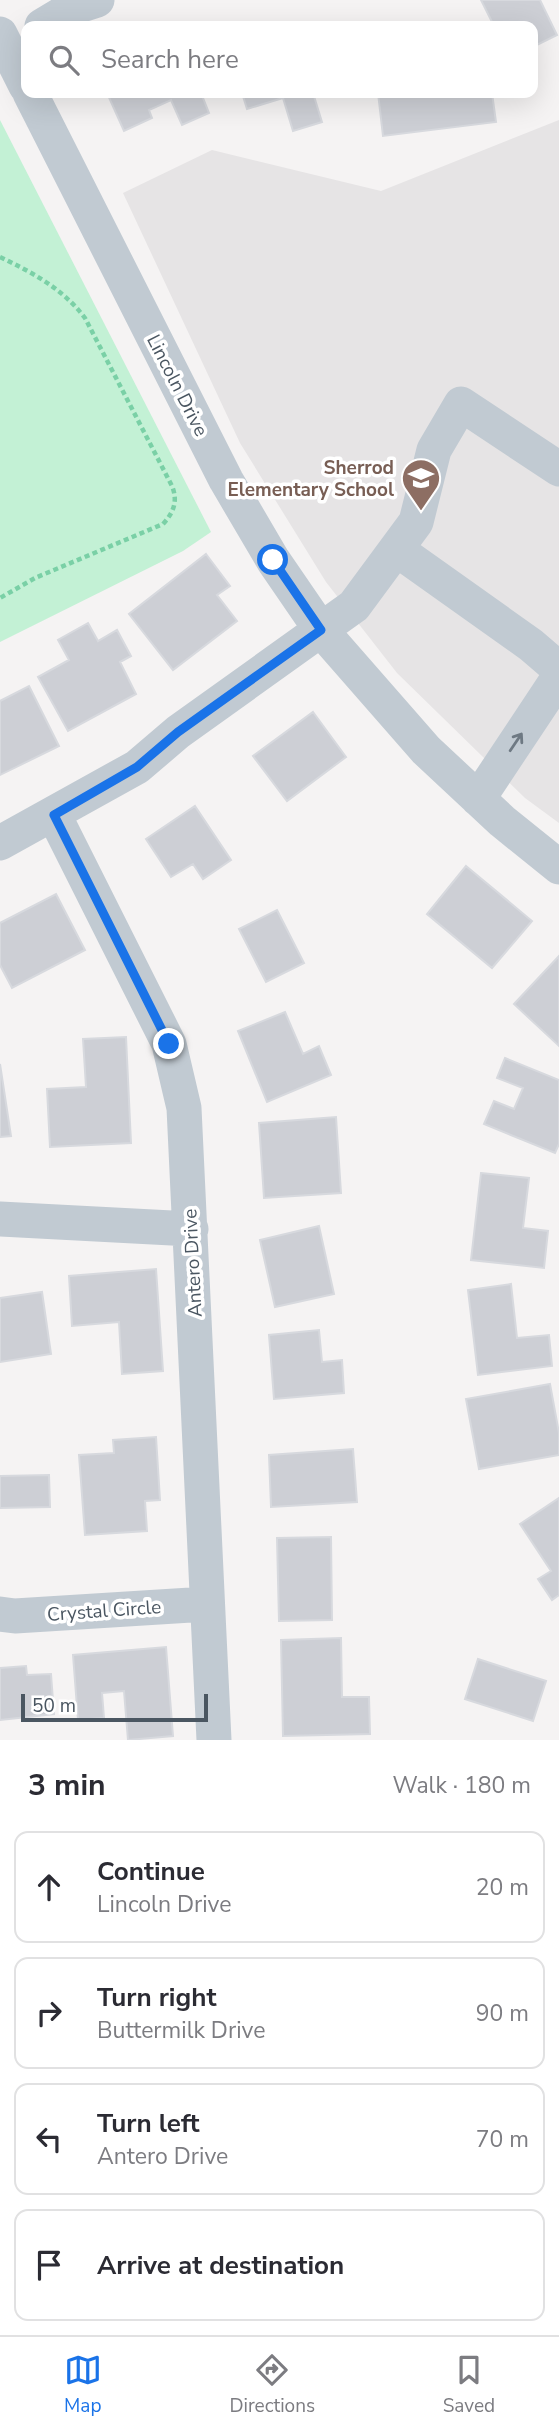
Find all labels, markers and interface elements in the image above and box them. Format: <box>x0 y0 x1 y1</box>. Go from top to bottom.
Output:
search box <box>21 21 538 98</box>
icon: search <box>45 41 83 79</box>
text: Search here <box>101 42 239 77</box>
street label: Lincoln Drive <box>140 330 214 441</box>
place label: Sherrod Elementary School <box>227 455 394 503</box>
school or university icon: Sherrod Elementary School <box>400 457 442 512</box>
route start <box>257 544 288 575</box>
one-way arrow <box>508 733 523 752</box>
route end <box>153 1028 184 1059</box>
street label: Antero Drive <box>177 1208 209 1318</box>
street label: Crystal Circle <box>46 1594 162 1628</box>
scale bar <box>21 1691 208 1723</box>
text: 50 m <box>32 1693 76 1719</box>
text: 3 min <box>28 1765 106 1806</box>
text: Walk · 180 m <box>392 1770 531 1801</box>
text: Continue <box>97 1854 205 1889</box>
icon: ahead <box>30 1868 68 1906</box>
text: 20 m <box>476 1872 529 1903</box>
text: Lincoln Drive <box>97 1889 231 1920</box>
text: Turn right <box>97 1980 216 2015</box>
icon: right <box>30 1994 68 2032</box>
text: 90 m <box>476 1998 529 2029</box>
text: Buttermilk Drive <box>97 2015 265 2046</box>
text: Turn left <box>97 2106 200 2141</box>
icon: left <box>30 2120 68 2158</box>
text: 70 m <box>476 2124 529 2155</box>
text: Antero Drive <box>97 2141 228 2172</box>
icon: arrive <box>30 2246 68 2284</box>
text: Arrive at destination <box>97 2248 344 2283</box>
tab: Map <box>64 2351 102 2419</box>
tab: Directions <box>229 2351 315 2419</box>
tab: Saved <box>443 2351 495 2419</box>

